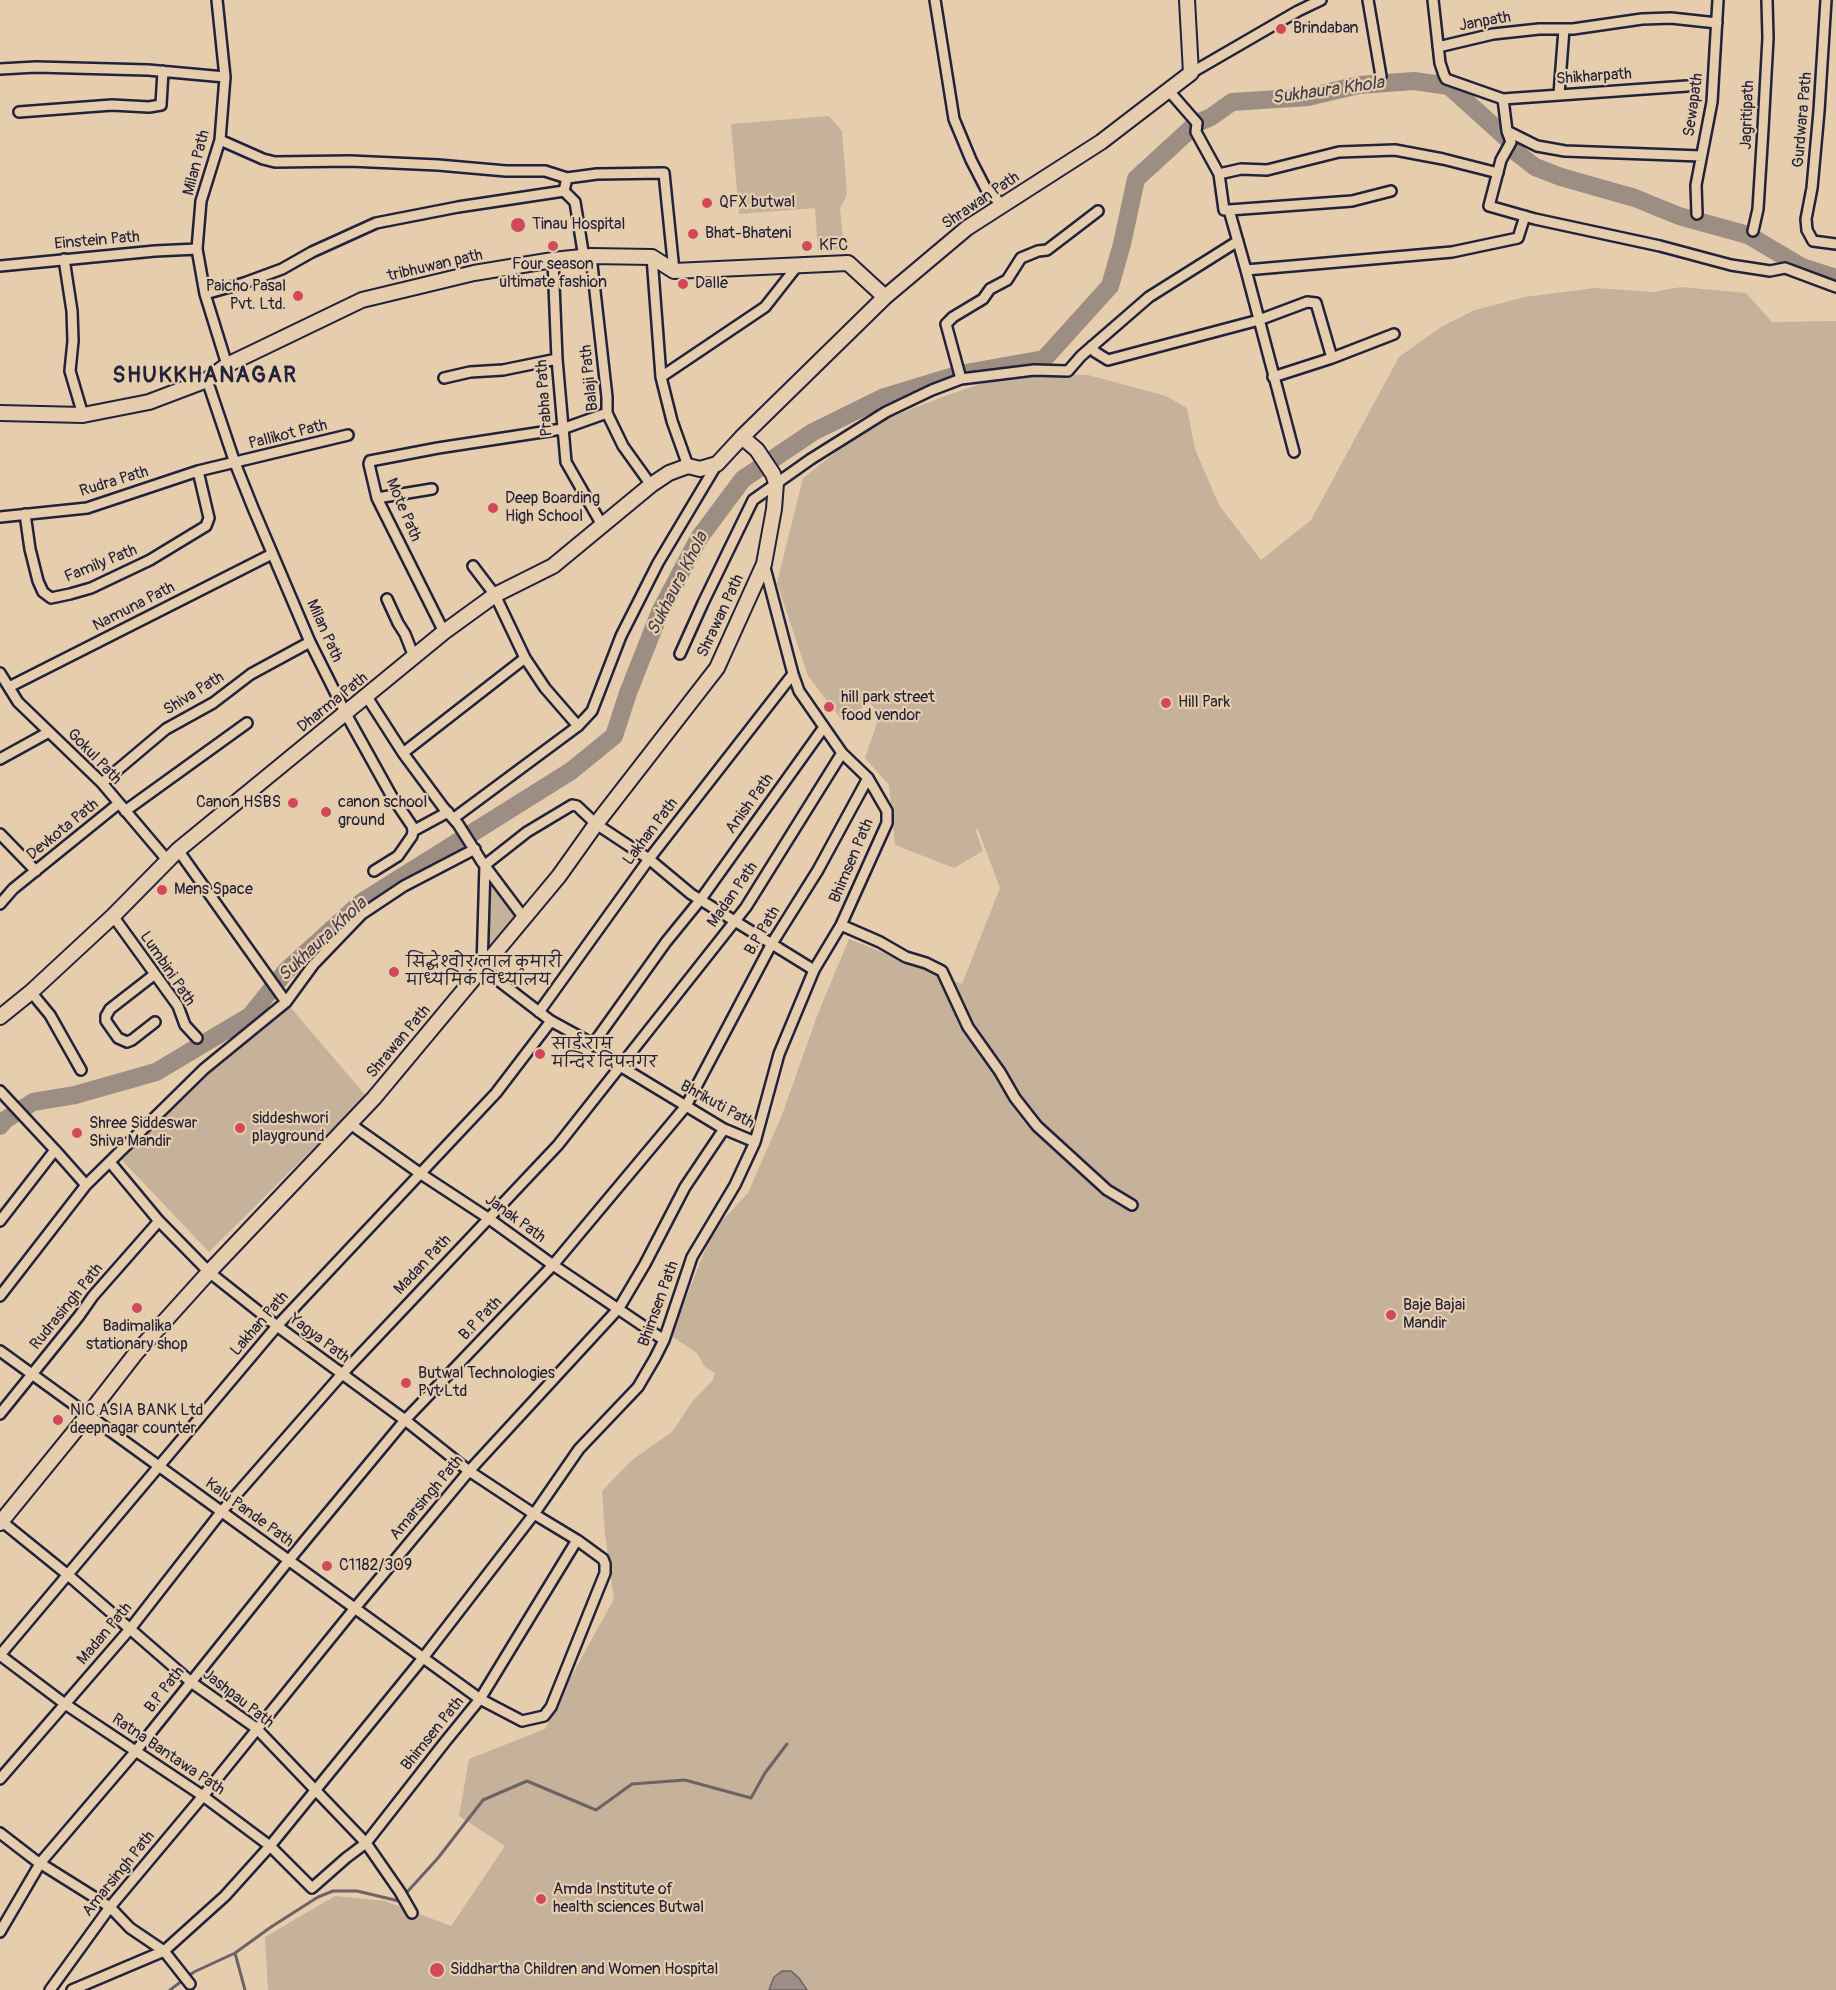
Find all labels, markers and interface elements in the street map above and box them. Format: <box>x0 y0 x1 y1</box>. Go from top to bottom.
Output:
street label: Janpath <box>1458 8 1512 36</box>
place label: Brindaban <box>1293 19 1359 39</box>
marker: Brindaban <box>1274 22 1288 36</box>
street label: Shikharpath <box>1556 65 1632 89</box>
street label: Gurdwara Path <box>1789 71 1817 169</box>
water label: Sukhaura Khola <box>1271 72 1385 110</box>
street label: Sewapath <box>1680 72 1708 138</box>
street label: Jagritipath <box>1737 80 1759 150</box>
street label: Milan Path <box>180 128 214 198</box>
street label: Shrawan Path <box>939 168 1023 234</box>
place label: QFX butwal <box>719 193 795 213</box>
marker: QFX butwal <box>700 196 714 210</box>
place label: Tinau Hospital <box>532 215 625 235</box>
marker: Tinau Hospital <box>509 216 527 234</box>
place label: Bhat-Bhateni <box>705 224 791 244</box>
marker: Bhat-Bhateni <box>686 227 700 241</box>
street label: Einstein Path <box>54 228 140 254</box>
place label: KFC <box>819 236 848 256</box>
marker: Four season ultimate fashion <box>546 239 560 253</box>
marker: KFC <box>800 239 814 253</box>
street label: tribhuwan path <box>386 246 484 286</box>
place label: Four season ultimate fashion <box>499 255 607 293</box>
place label: Dalle <box>695 274 728 294</box>
place label: Paicho Pasal Pvt. Ltd. <box>206 277 286 315</box>
marker: Dalle <box>676 277 690 291</box>
marker: Paicho Pasal Pvt. Ltd. <box>291 289 305 303</box>
street label: Balaji Path <box>577 344 603 412</box>
street label: Prabha Path <box>533 359 557 437</box>
district label: SHUKKHANAGAR <box>113 363 297 389</box>
street label: Pallikot Path <box>247 416 329 454</box>
street label: Rudra Path <box>77 462 151 502</box>
street label: Mote Path <box>381 475 425 545</box>
place label: Deep Boarding High School <box>505 489 600 527</box>
marker: Deep Boarding High School <box>486 501 500 515</box>
water label: Sukhaura Khola <box>643 529 713 639</box>
street label: Family Path <box>62 541 140 587</box>
street label: Shrawan Path <box>693 571 749 661</box>
street label: Namuna Path <box>90 578 178 636</box>
street label: Milan Path <box>302 597 346 665</box>
street label: Shiva Path <box>160 668 228 720</box>
street label: Dharma Path <box>294 669 372 737</box>
place label: hill park street food vendor <box>841 688 935 726</box>
place label: Hill Park <box>1178 693 1230 713</box>
marker: Hill Park <box>1159 696 1173 710</box>
marker: hill park street food vendor <box>822 700 836 714</box>
street label: Gokul Path <box>63 725 125 789</box>
street label: Anish Path <box>722 770 778 838</box>
place label: Canon HSBS <box>196 793 281 813</box>
place label: canon school ground <box>338 793 427 831</box>
street label: Devkota Path <box>23 795 103 865</box>
street label: Lakhan Path <box>619 795 683 869</box>
marker: Canon HSBS <box>286 796 300 810</box>
marker: canon school ground <box>319 805 333 819</box>
street label: Bhimsen Path <box>826 816 878 906</box>
street label: Madan Path <box>704 859 762 931</box>
place label: Mens Space <box>174 880 253 900</box>
marker: Mens Space <box>155 883 169 897</box>
water label: Sukhaura Khola <box>274 894 372 986</box>
street label: B.P Path <box>741 903 785 959</box>
street label: Lumbini Path <box>135 928 199 1010</box>
place label: सिद्धेश्वोर लाल कुमारी माध्यमिक विध्यालय <box>406 953 562 991</box>
marker: सिद्धेश्वोर लाल कुमारी माध्यमिक विध्यालय <box>387 965 401 979</box>
street label: Shrawan Path <box>363 1002 435 1082</box>
place label: साई राम मन्दिर दिपनगर <box>552 1035 657 1073</box>
marker: साई राम मन्दिर दिपनगर <box>533 1047 547 1061</box>
street label: Bhrikuti Path <box>677 1077 757 1133</box>
place label: siddeshwori playground <box>252 1109 328 1147</box>
place label: Shree Siddeswar Shiva Mandir <box>89 1114 197 1152</box>
marker: siddeshwori playground <box>233 1121 247 1135</box>
marker: Shree Siddeswar Shiva Mandir <box>70 1126 84 1140</box>
street label: Janak Path <box>481 1191 549 1247</box>
street label: Madan Path <box>390 1231 456 1299</box>
street label: Bhimsen Path <box>635 1259 683 1349</box>
street label: Rudrasingh Path <box>26 1260 108 1354</box>
street label: Lakhan Path <box>227 1288 293 1360</box>
street label: B.P Path <box>456 1293 506 1345</box>
place label: Baje Bajai Mandir <box>1403 1296 1465 1334</box>
marker: Badimalika stationary shop <box>130 1301 144 1315</box>
marker: Baje Bajai Mandir <box>1384 1308 1398 1322</box>
street label: Yagya Path <box>285 1310 353 1368</box>
place label: Badimalika stationary shop <box>86 1317 188 1355</box>
place label: Butwal Technologies Pvt Ltd <box>418 1364 555 1402</box>
marker: Butwal Technologies Pvt Ltd <box>399 1376 413 1390</box>
place label: NIC ASIA BANK Ltd deepnagar counter <box>70 1401 203 1439</box>
marker: NIC ASIA BANK Ltd deepnagar counter <box>51 1413 65 1427</box>
street label: Amarsingh Path <box>386 1452 468 1544</box>
street label: Kalu Pande Path <box>201 1474 297 1552</box>
place label: C1182/309 <box>339 1556 412 1576</box>
marker: C1182/309 <box>320 1559 334 1573</box>
street label: Madan Path <box>73 1599 137 1669</box>
street label: B.P Path <box>141 1663 189 1717</box>
street label: Jashpau Path <box>199 1665 277 1733</box>
street label: Bhimsen Path <box>397 1693 469 1775</box>
street label: Ratna Bantawa Path <box>108 1710 228 1800</box>
street label: Amarsingh Path <box>79 1827 159 1921</box>
place label: Amda Institute of health sciences Butwal <box>553 1880 704 1918</box>
marker: Amda Institute of health sciences Butwal <box>534 1892 548 1906</box>
place label: Siddhartha Children and Women Hospital <box>450 1960 718 1980</box>
marker: Siddhartha Children and Women Hospital <box>428 1961 446 1979</box>

